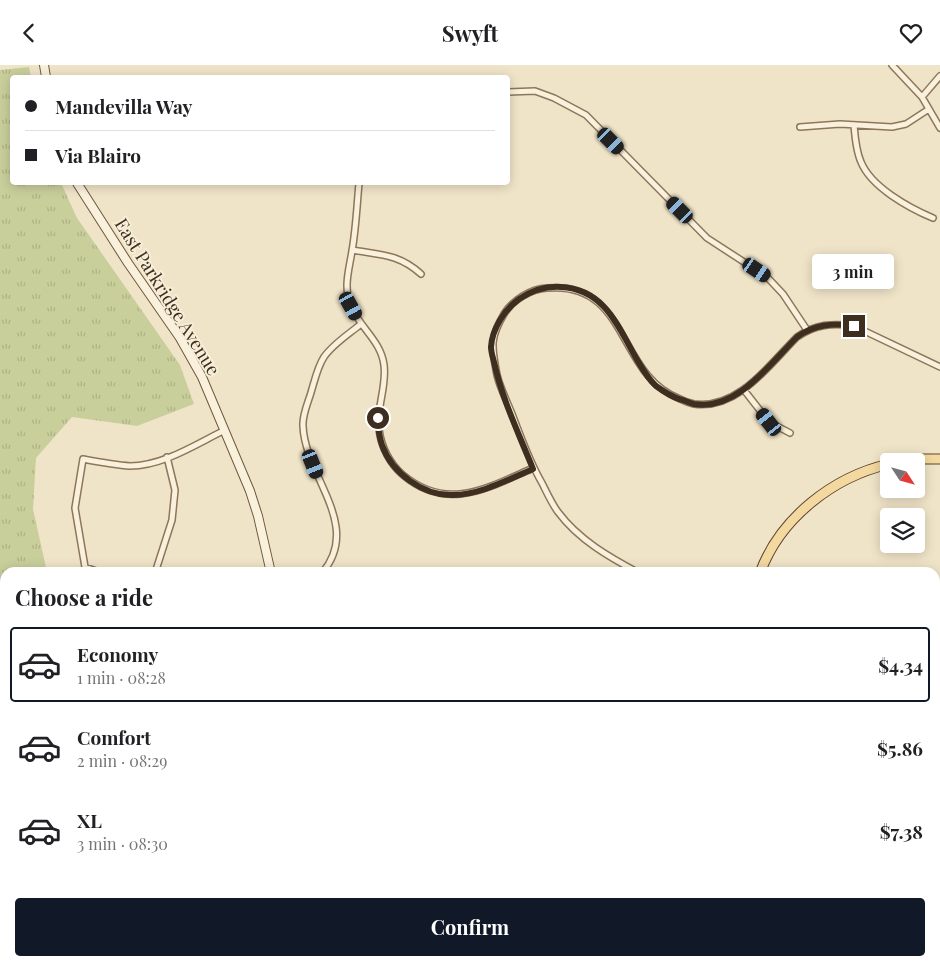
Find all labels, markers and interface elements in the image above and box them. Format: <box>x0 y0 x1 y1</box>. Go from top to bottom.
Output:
text: Swyft <box>442 18 498 48</box>
icon: back <box>15 19 43 47</box>
icon: heart <box>897 19 925 47</box>
text: Mandevilla Way <box>55 93 192 119</box>
car <box>595 125 626 157</box>
text: Via Blairo <box>55 142 141 168</box>
car <box>664 194 695 226</box>
street label: East Parkridge Avenue <box>110 213 226 380</box>
callout: 3 min <box>813 253 895 289</box>
car <box>740 255 773 285</box>
text: 3 min <box>833 261 873 282</box>
car <box>337 289 364 323</box>
route end <box>843 315 865 337</box>
car <box>753 406 784 438</box>
route start <box>367 407 389 429</box>
car <box>300 447 325 481</box>
north arrow <box>880 453 925 497</box>
map controls <box>880 453 925 553</box>
button: layers <box>880 508 925 553</box>
text: Choose a ride <box>15 582 153 612</box>
text: Economy <box>77 641 158 667</box>
icon: car <box>17 642 62 687</box>
text: $4.34 <box>878 652 923 678</box>
text: 1 min · 08:28 <box>77 667 166 688</box>
text: Comfort <box>77 724 151 750</box>
icon: car <box>17 725 62 770</box>
text: $5.86 <box>877 735 923 761</box>
text: 2 min · 08:29 <box>77 750 167 771</box>
text: XL <box>77 807 102 833</box>
icon: car <box>17 808 62 853</box>
text: $7.38 <box>880 818 923 844</box>
text: 3 min · 08:30 <box>77 833 168 854</box>
button: Confirm <box>15 898 925 956</box>

